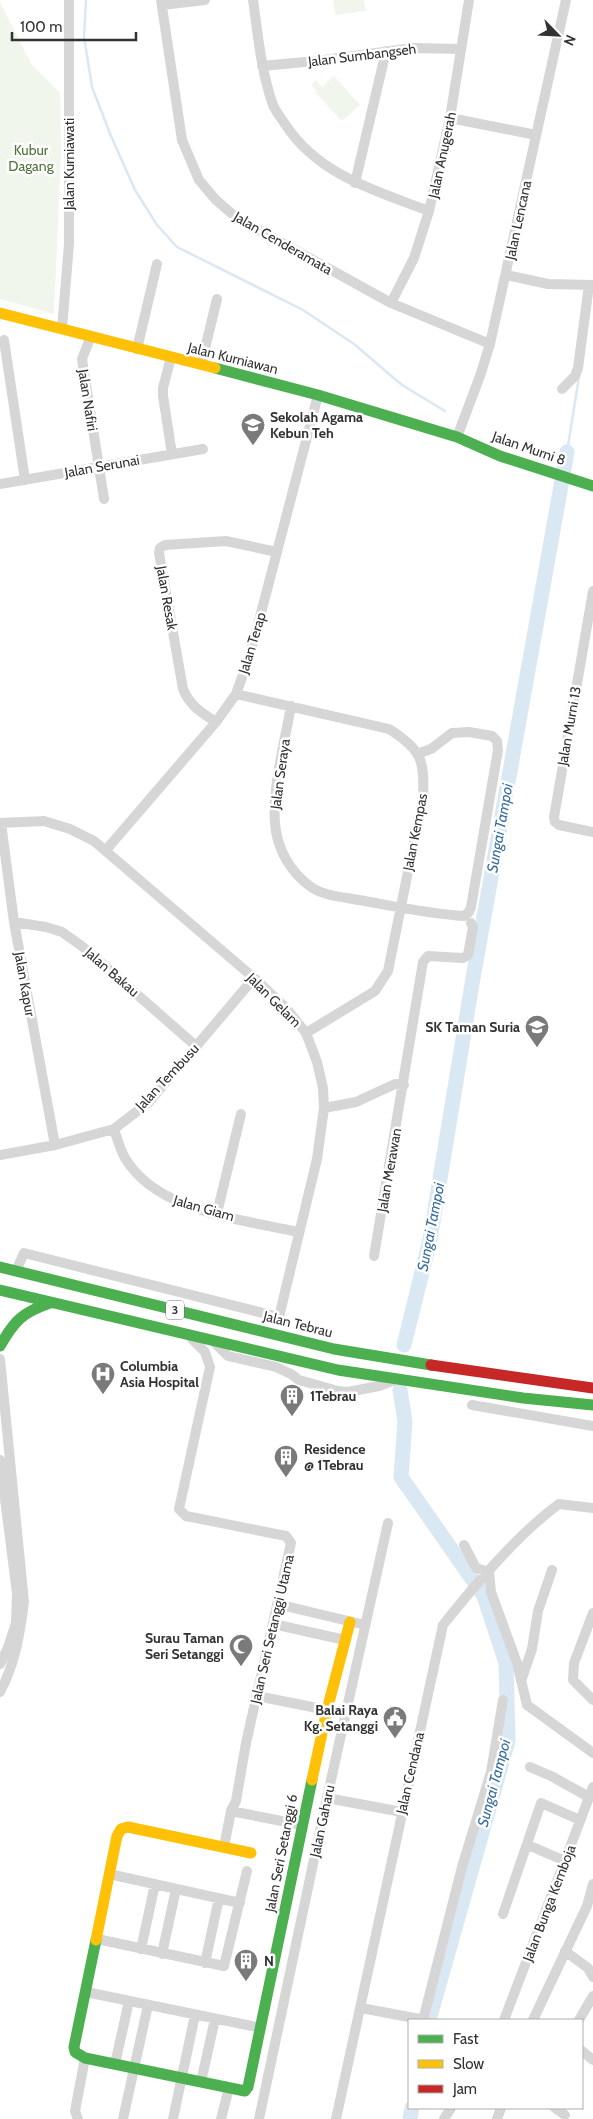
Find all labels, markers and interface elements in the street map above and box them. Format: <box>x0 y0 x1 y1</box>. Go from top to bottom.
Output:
scale bar <box>12 10 136 42</box>
north arrow <box>533 10 583 60</box>
text: 100 m <box>20 18 62 36</box>
text: N <box>560 32 580 48</box>
street label: Jalan Sumbangseh <box>306 39 417 71</box>
street label: Jalan Anugerah <box>424 110 460 201</box>
street label: Jalan Kurniawati <box>60 118 78 211</box>
park label: Kubur Dagang <box>8 141 55 175</box>
street label: Jalan Lencana <box>501 178 535 262</box>
street label: Jalan Cenderamata <box>230 207 336 279</box>
street label: Jalan Kurniawan <box>185 338 280 378</box>
street label: Jalan Nafiri <box>74 367 102 432</box>
place label: Sekolah Agama Kebun Teh <box>270 408 363 442</box>
school or university icon: Sekolah Agama Kebun Teh <box>240 412 266 446</box>
street label: Jalan Murni 8 <box>489 427 568 469</box>
street label: Jalan Serunai <box>62 451 141 482</box>
street label: Jalan Resak <box>152 563 182 632</box>
street label: Jalan Terap <box>234 610 270 677</box>
street label: Jalan Murni 13 <box>553 685 585 768</box>
street label: Jalan Seraya <box>266 737 294 811</box>
water label: Sungai Tampoi <box>483 781 517 874</box>
street label: Jalan Kempas <box>398 792 431 873</box>
street label: Jalan Bakau <box>80 943 143 1001</box>
street label: Jalan Kapur <box>10 949 40 1018</box>
street label: Jalan Gelam <box>242 968 305 1031</box>
school or university icon: SK Taman Suria <box>524 1014 550 1048</box>
place label: SK Taman Suria <box>425 1018 520 1036</box>
street label: Jalan Tembusu <box>131 1040 203 1115</box>
street label: Jalan Merawan <box>373 1126 405 1214</box>
water label: Sungai Tampoi <box>414 1180 449 1273</box>
street label: Jalan Giam <box>171 1190 236 1225</box>
road number: 3 <box>166 1300 184 1320</box>
street label: Jalan Tebrau <box>260 1306 335 1341</box>
place label: Columbia Asia Hospital <box>120 1357 199 1391</box>
hospital icon: Columbia Asia Hospital <box>90 1361 116 1395</box>
building icon: 1Tebrau <box>279 1383 305 1417</box>
place label: 1Tebrau <box>310 1387 356 1405</box>
place label: Residence @ 1Tebrau <box>304 1440 365 1474</box>
building icon: Residence @ 1Tebrau <box>273 1444 299 1478</box>
street label: Jalan Seri Setanggi Utama <box>246 1552 298 1706</box>
place label: Surau Taman Seri Setanggi <box>145 1629 224 1663</box>
mosque icon: Surau Taman Seri Setanggi <box>228 1633 254 1667</box>
place label: Balai Raya Kg. Setanggi <box>304 1701 378 1735</box>
public building icon: Balai Raya Kg. Setanggi <box>382 1705 408 1739</box>
street label: Jalan Cendana <box>392 1730 428 1817</box>
water label: Sungai Tampoi <box>474 1736 515 1829</box>
street label: Jalan Gaharu <box>305 1783 338 1860</box>
street label: Jalan Seri Setanggi 6 <box>261 1792 301 1915</box>
street label: Jalan Bunga Kemboja <box>518 1842 580 1965</box>
building icon: N <box>233 1948 259 1982</box>
place label: N <box>264 1952 274 1970</box>
legend <box>408 2019 583 2109</box>
text: Fast <box>453 2030 478 2048</box>
text: Slow <box>453 2055 484 2073</box>
text: Jam <box>452 2080 477 2098</box>

